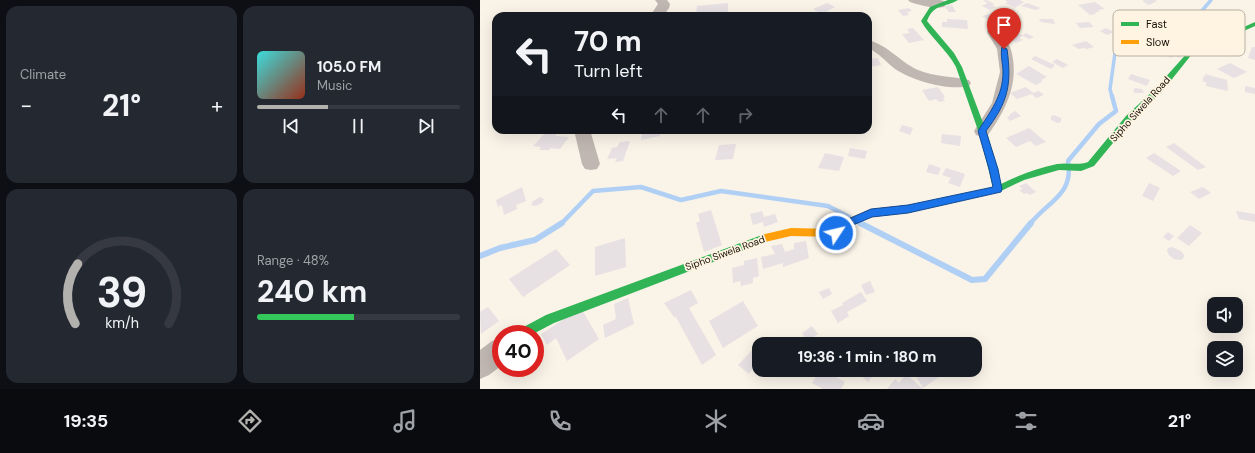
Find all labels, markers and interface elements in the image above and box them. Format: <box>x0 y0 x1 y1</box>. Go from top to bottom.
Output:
pin <box>987 8 1021 49</box>
legend <box>1113 10 1245 56</box>
icon: arrive <box>993 14 1015 36</box>
text: Fast <box>1146 17 1167 31</box>
text: 70 m <box>574 23 642 60</box>
icon: left <box>508 28 560 80</box>
text: Slow <box>1146 35 1170 49</box>
text: 105.0 FM <box>317 57 381 77</box>
text: Turn left <box>574 59 643 83</box>
text: Climate <box>20 66 66 83</box>
street label: Sipho Siwela Road <box>1107 74 1173 144</box>
text: Music <box>317 77 352 94</box>
text: 21° <box>102 86 141 125</box>
text: − <box>20 91 32 120</box>
text: + <box>211 91 223 120</box>
icon: left <box>608 104 630 126</box>
icon: ahead <box>650 104 672 126</box>
icon: ahead <box>692 104 714 126</box>
icon: right <box>734 104 756 126</box>
icon: previous <box>280 115 302 137</box>
icon: pause <box>347 115 369 137</box>
icon: next <box>415 115 437 137</box>
position arrow <box>815 212 857 254</box>
street label: Sipho Siwela Road <box>683 233 767 273</box>
text: Range · 48% <box>257 252 329 269</box>
text: 39 <box>96 266 147 320</box>
text: 240 km <box>257 272 367 311</box>
map controls <box>1207 297 1243 377</box>
button: sound <box>1207 297 1243 333</box>
text: km/h <box>105 313 138 331</box>
speed limit sign: 40 <box>492 325 544 377</box>
button: layers <box>1207 341 1243 377</box>
text: 19:36 · 1 min · 180 m <box>798 347 936 367</box>
icon: directions <box>236 407 264 435</box>
icon: music <box>391 407 419 435</box>
icon: phone <box>546 407 574 435</box>
icon: climate <box>702 407 730 435</box>
icon: car <box>857 407 885 435</box>
icon: filters <box>1012 407 1040 435</box>
text: 19:35 <box>64 409 108 433</box>
text: 21° <box>1168 409 1191 433</box>

